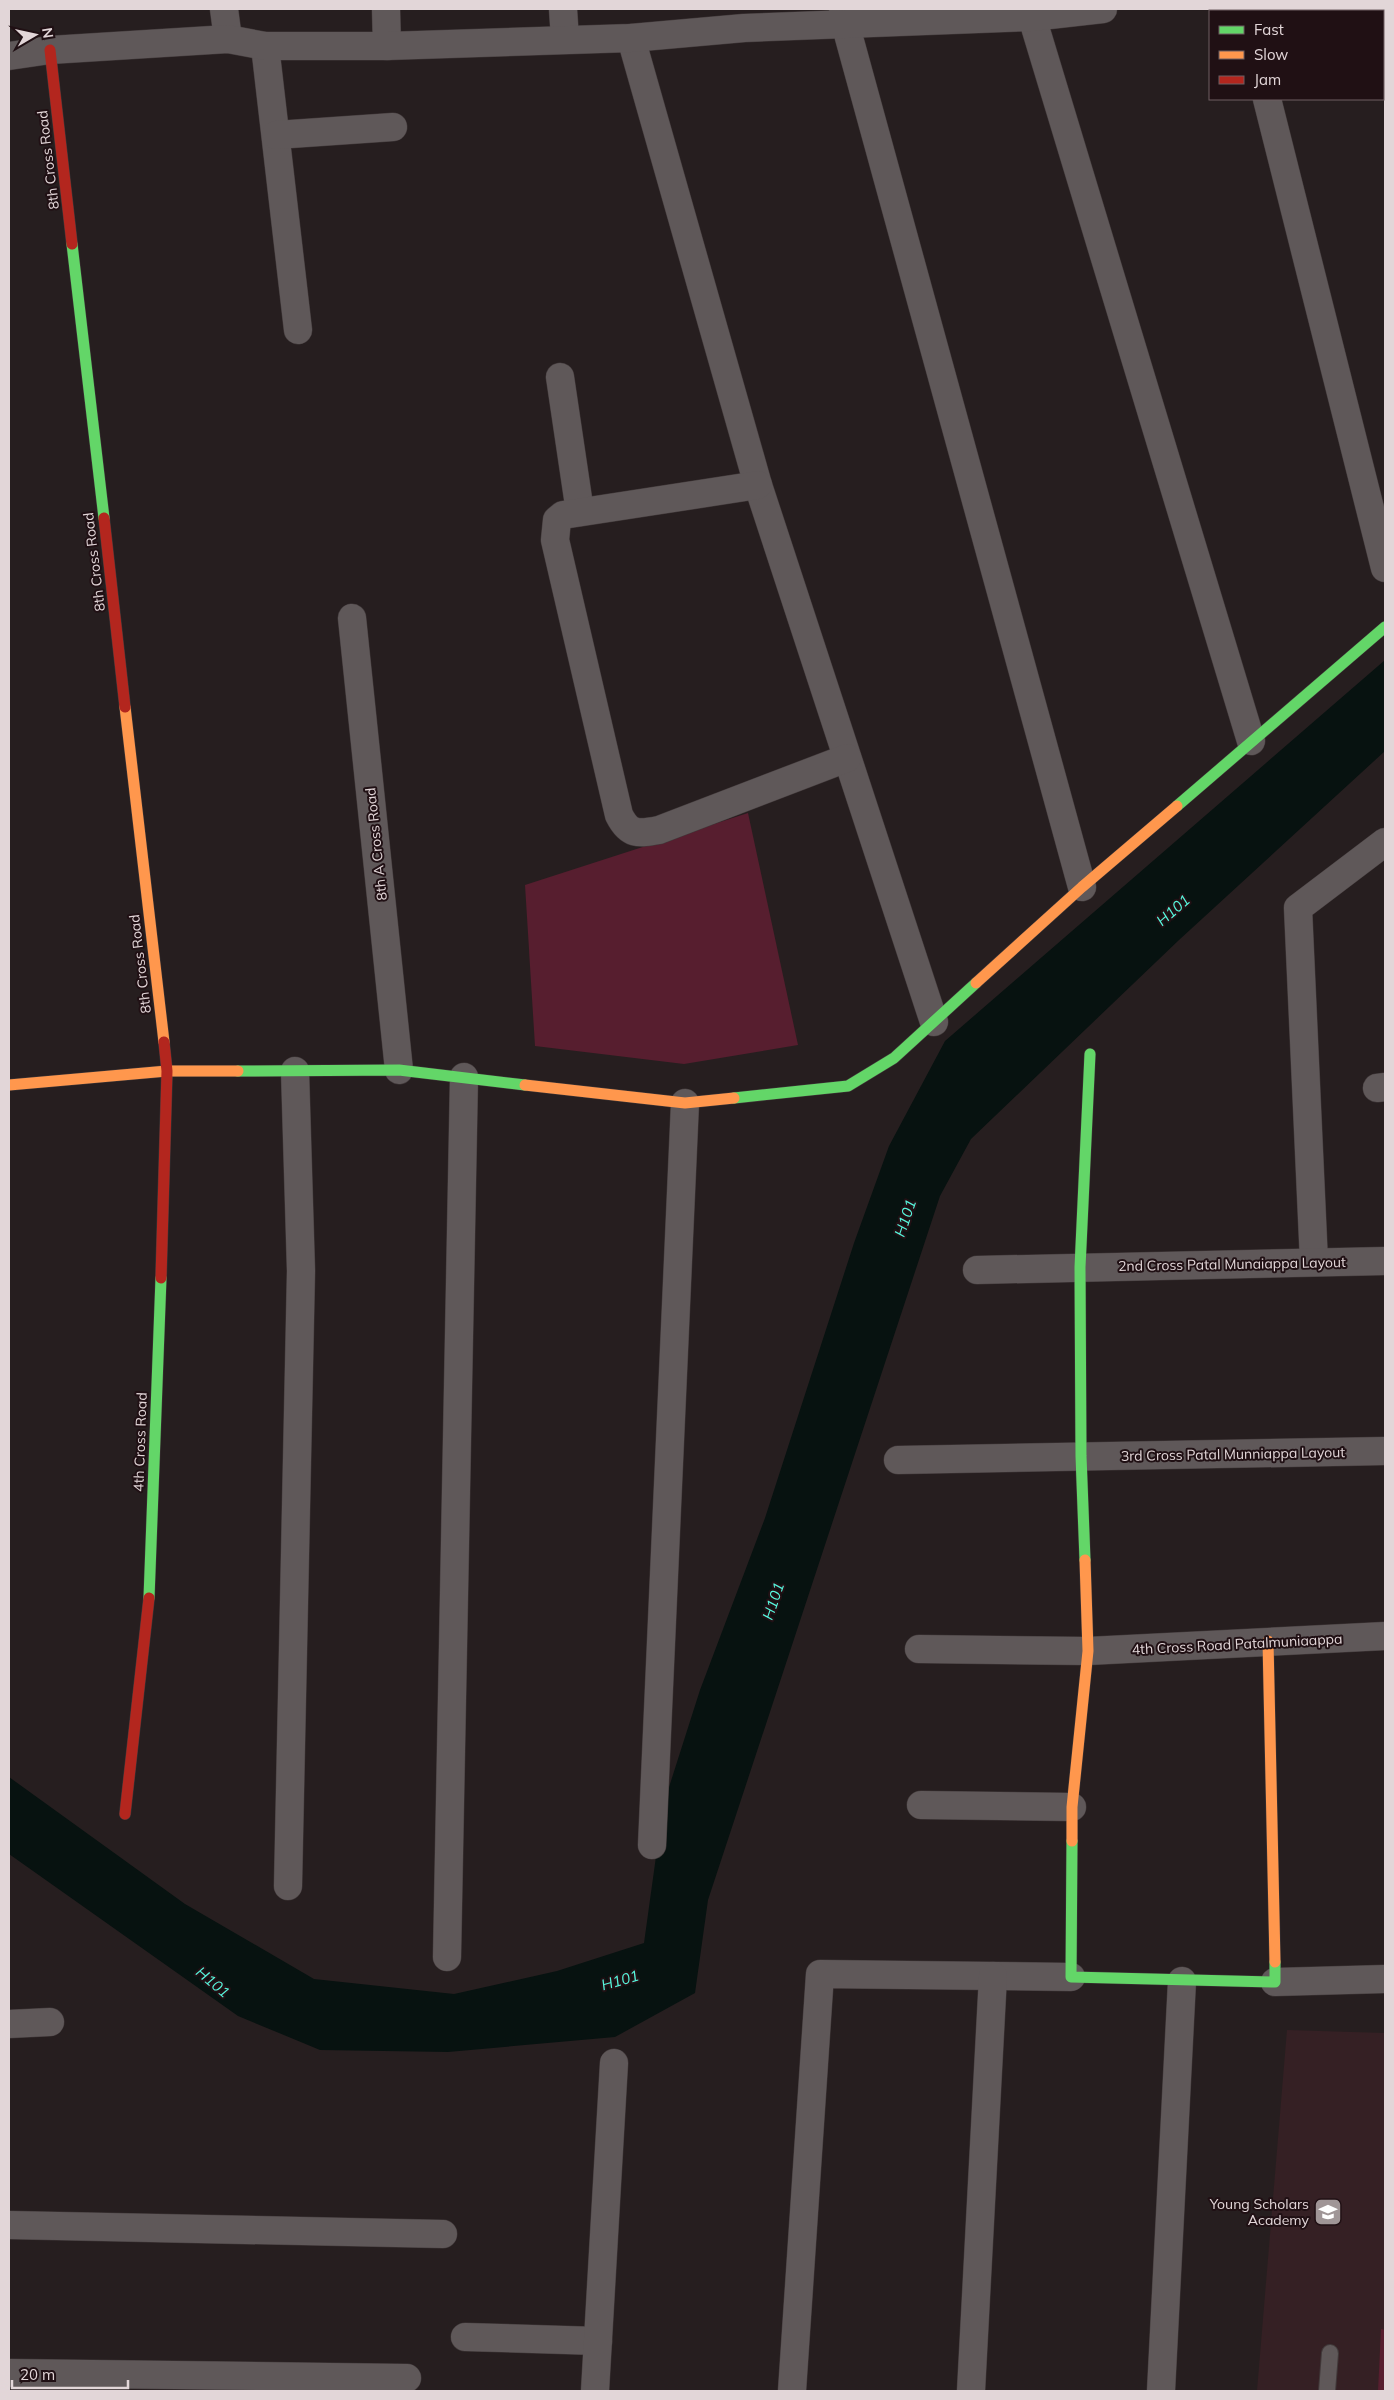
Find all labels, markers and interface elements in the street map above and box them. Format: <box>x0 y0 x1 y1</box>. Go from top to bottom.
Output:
north arrow <box>10 10 60 60</box>
legend <box>1209 10 1384 100</box>
text: Fast <box>1254 20 1284 39</box>
text: N <box>38 26 58 40</box>
text: Slow <box>1254 45 1288 64</box>
text: Jam <box>1254 70 1281 89</box>
street label: 8th Cross Road <box>33 109 63 211</box>
street label: 8th Cross Road <box>79 511 109 613</box>
street label: 8th A Cross Road <box>361 787 391 901</box>
water label: H101 <box>1152 890 1194 930</box>
street label: 8th Cross Road <box>125 913 155 1015</box>
water label: H101 <box>890 1197 920 1239</box>
street label: 2nd Cross Patal Munaiappa Layout <box>1118 1253 1346 1275</box>
street label: 4th Cross Road <box>129 1392 151 1492</box>
street label: 3rd Cross Patal Munniappa Layout <box>1121 1443 1345 1465</box>
water label: H101 <box>758 1580 788 1622</box>
street label: 4th Cross Road Patalmuniaappa <box>1131 1629 1343 1659</box>
water label: H101 <box>192 1962 234 2002</box>
water label: H101 <box>599 1966 641 1994</box>
place label: Young Scholars Academy <box>1209 2195 1310 2229</box>
school or university icon: Young Scholars Academy <box>1313 2197 1343 2227</box>
scale bar <box>12 2358 129 2390</box>
text: 20 m <box>20 2365 55 2384</box>

